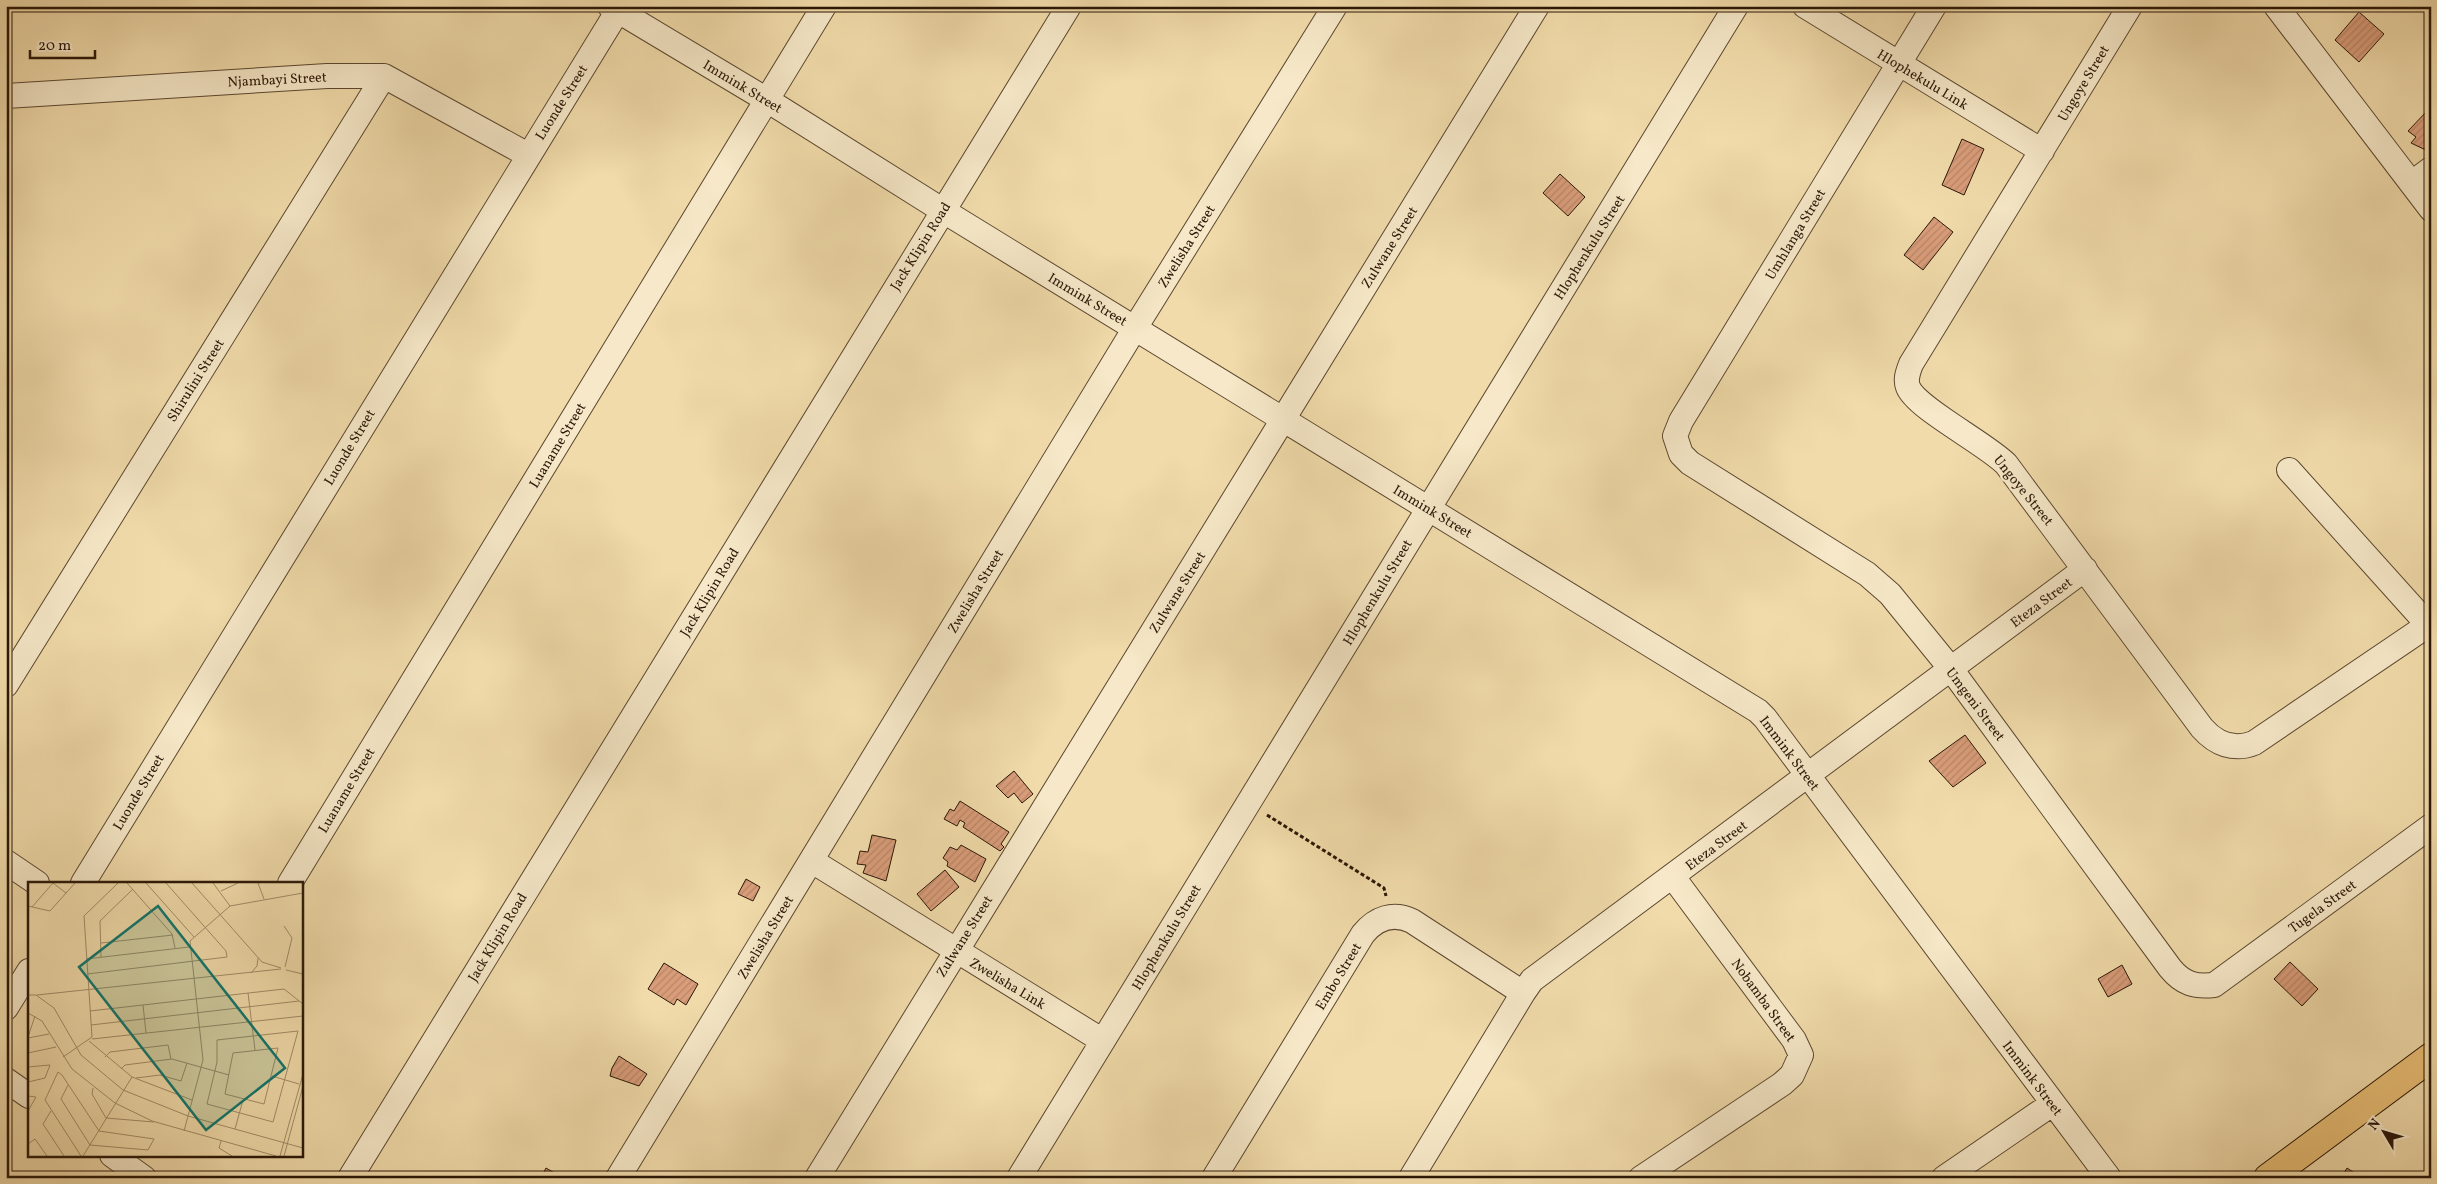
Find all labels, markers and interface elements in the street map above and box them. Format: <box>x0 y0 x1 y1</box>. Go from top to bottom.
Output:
scale bar <box>30 28 95 60</box>
text: 20 m <box>38 36 71 57</box>
street label: Ungoye Street <box>2054 42 2115 125</box>
street label: Hlophekulu Link <box>1873 45 1972 115</box>
street label: Immink Street <box>699 56 786 119</box>
street label: Luonde Street <box>532 61 593 144</box>
street label: Njambayi Street <box>227 68 327 93</box>
street label: Umhlanga Street <box>1762 186 1831 284</box>
street label: Hlophenkulu Street <box>1550 192 1630 304</box>
street label: Jack Klipin Road <box>887 199 956 295</box>
street label: Zwelisha Street <box>1154 202 1220 292</box>
street label: Zulwane Street <box>1358 203 1423 292</box>
street label: Immink Street <box>1044 269 1131 332</box>
street label: Shirulini Street <box>163 336 229 426</box>
street label: Luaname Street <box>525 399 591 492</box>
street label: Luonde Street <box>320 406 381 489</box>
street label: Ungoye Street <box>1988 452 2057 530</box>
street label: Immink Street <box>1389 481 1476 544</box>
street label: Hlophenkulu Street <box>1339 536 1418 649</box>
street label: Jack Klipin Road <box>676 545 744 641</box>
street label: Zwelisha Street <box>944 546 1009 637</box>
street label: Zulwane Street <box>1146 548 1211 637</box>
street label: Eteza Street <box>2007 574 2077 633</box>
street label: Umgeni Street <box>1941 664 2009 746</box>
street label: Immink Street <box>1754 712 1823 795</box>
street label: Luaname Street <box>314 744 380 837</box>
street label: Luonde Street <box>109 751 170 834</box>
street label: Eteza Street <box>1682 817 1752 876</box>
street label: Tugela Street <box>2285 876 2361 938</box>
street label: Hlophenkulu Street <box>1128 881 1207 994</box>
inset map <box>28 882 302 1156</box>
street label: Jack Klipin Road <box>464 890 532 986</box>
street label: Zwelisha Street <box>734 892 799 983</box>
street label: Zulwane Street <box>933 892 998 981</box>
street label: Embo Street <box>1312 939 1367 1014</box>
street label: Zwelisha Link <box>965 954 1049 1015</box>
street label: Nobamba Street <box>1726 955 1800 1047</box>
street label: Immink Street <box>1997 1037 2066 1120</box>
north arrow <box>2360 1106 2410 1156</box>
text: N <box>2364 1115 2386 1135</box>

